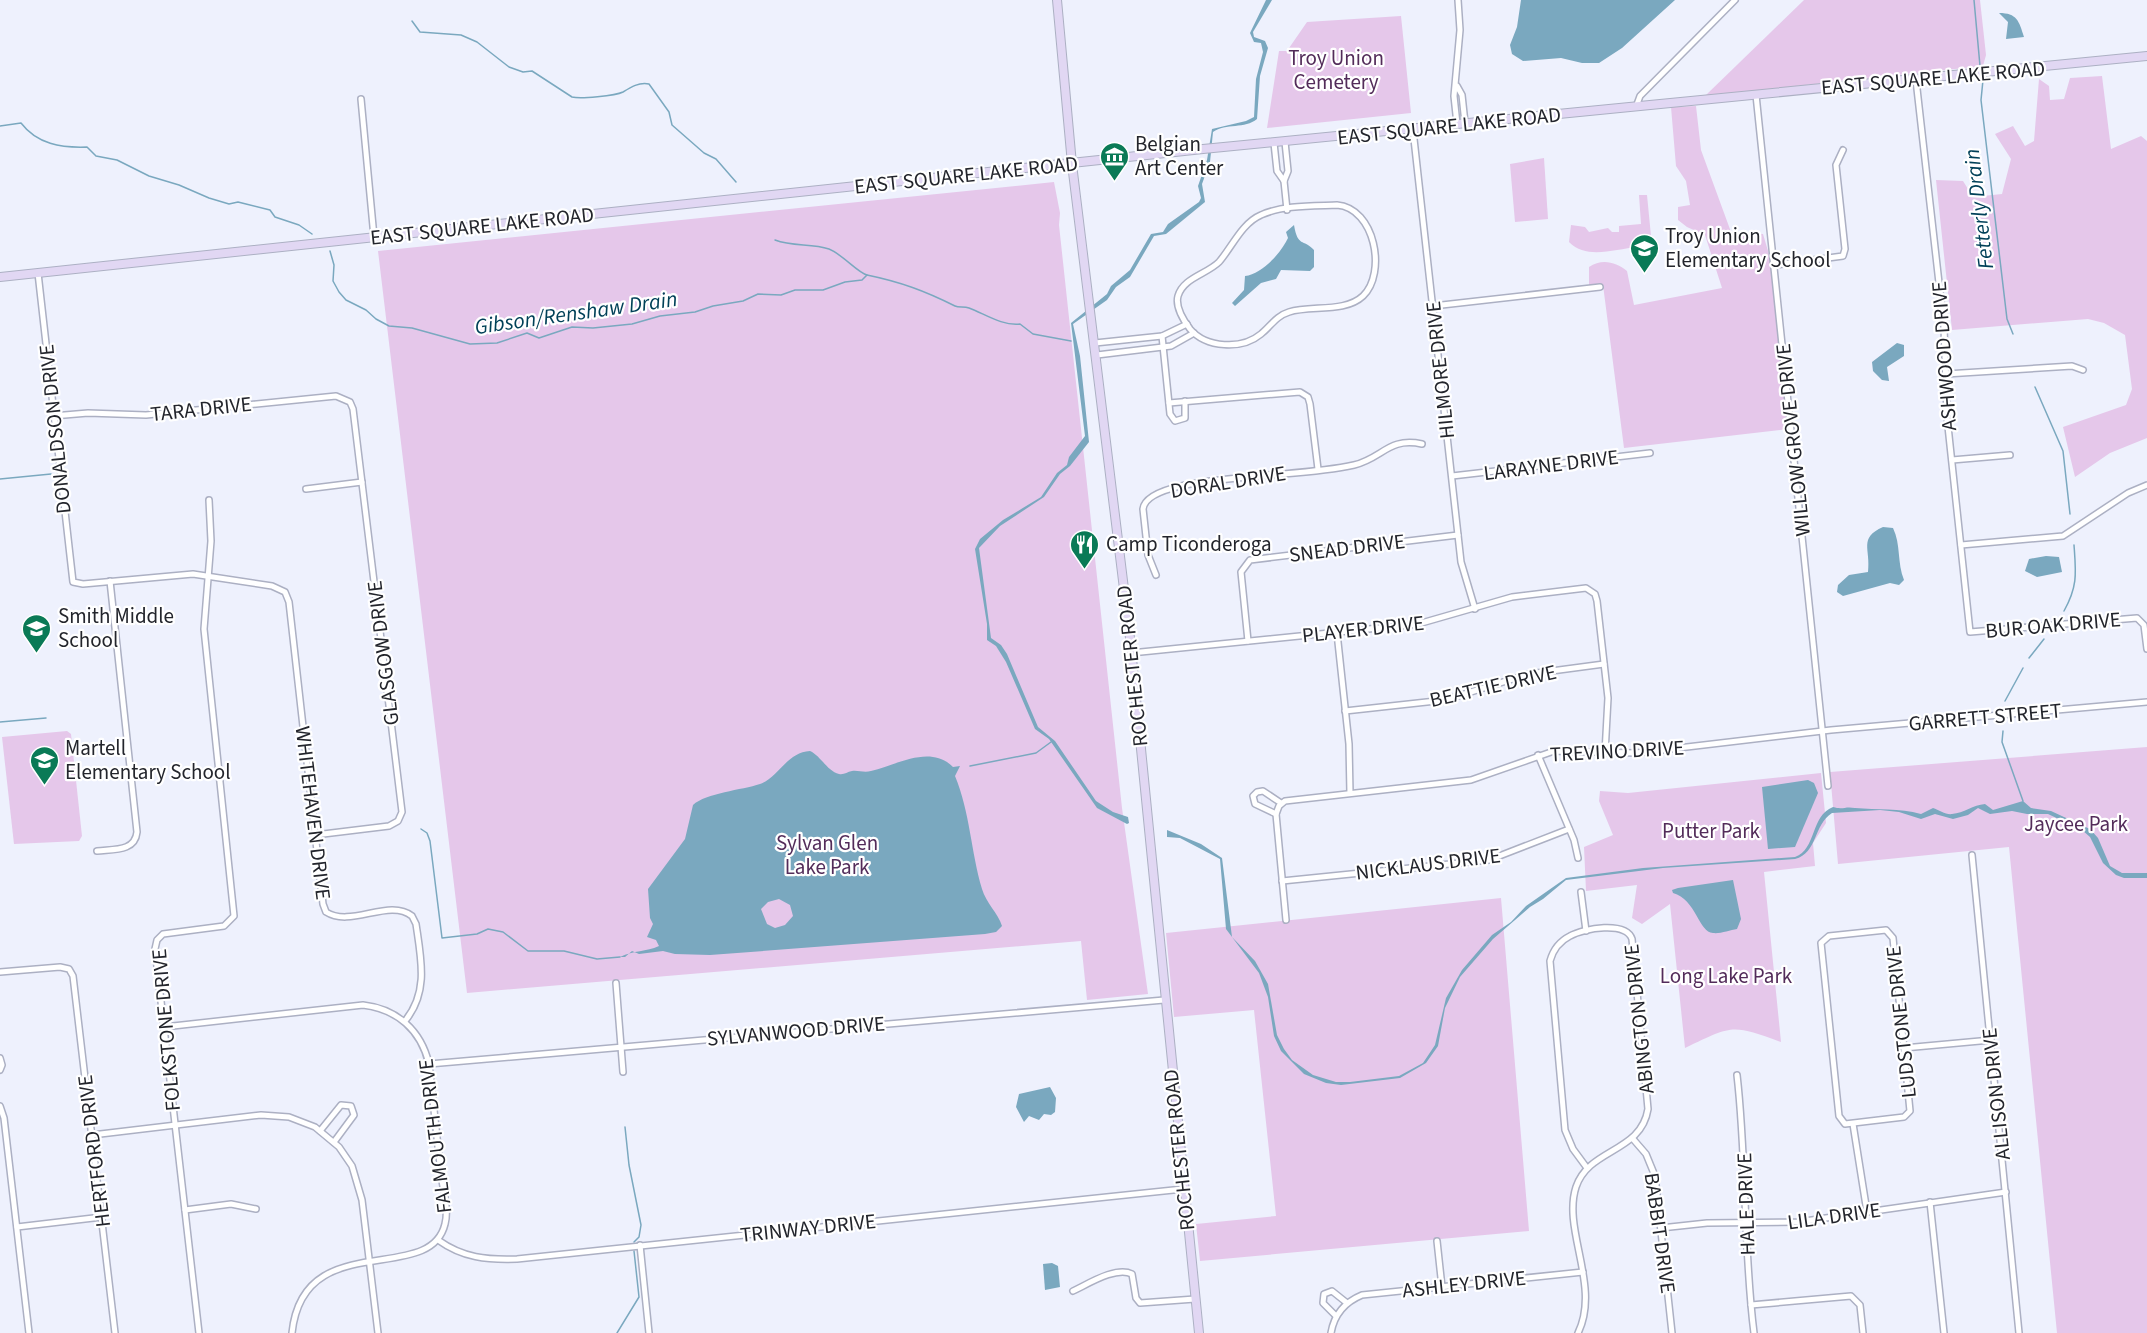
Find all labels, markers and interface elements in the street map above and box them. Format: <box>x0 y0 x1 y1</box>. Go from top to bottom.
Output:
park label: Troy Union Cemetery <box>1288 43 1384 97</box>
street label: EAST SQUARE LAKE ROAD <box>1820 53 2046 103</box>
street label: EAST SQUARE LAKE ROAD <box>1336 99 1562 153</box>
place label: Belgian Art Center <box>1135 129 1224 183</box>
museum icon: Belgian Art Center <box>1098 140 1130 182</box>
water label: Fetterly Drain <box>1956 147 2002 271</box>
street label: EAST SQUARE LAKE ROAD <box>853 148 1079 202</box>
street label: EAST SQUARE LAKE ROAD <box>369 199 595 253</box>
place label: Troy Union Elementary School <box>1665 221 1831 275</box>
school or university icon: Troy Union Elementary School <box>1628 232 1660 274</box>
street label: ASHWOOD DRIVE <box>1924 280 1964 432</box>
water label: Gibson/Renshaw Drain <box>473 283 679 343</box>
street label: HILMORE DRIVE <box>1418 300 1462 440</box>
street label: WILLOW GROVE DRIVE <box>1768 342 1818 538</box>
street label: DONALDSON DRIVE <box>31 343 79 515</box>
street label: TARA DRIVE <box>149 389 253 429</box>
street label: LARAYNE DRIVE <box>1482 442 1620 488</box>
street label: DORAL DRIVE <box>1168 458 1288 506</box>
street label: SNEAD DRIVE <box>1287 526 1407 570</box>
restaurant icon: Camp Ticonderoga <box>1069 528 1101 570</box>
place label: Camp Ticonderoga <box>1106 529 1272 559</box>
street label: GLASGOW DRIVE <box>359 579 407 727</box>
street label: ROCHESTER ROAD <box>1109 584 1155 748</box>
place label: Smith Middle School <box>58 601 174 655</box>
street label: BUR OAK DRIVE <box>1984 604 2122 646</box>
street label: PLAYER DRIVE <box>1300 608 1426 650</box>
school or university icon: Smith Middle School <box>21 612 53 654</box>
street label: BEATTIE DRIVE <box>1427 657 1559 715</box>
street label: GARRETT STREET <box>1907 695 2063 739</box>
street label: WHITEHAVEN DRIVE <box>287 724 339 902</box>
street label: TREVINO DRIVE <box>1549 732 1685 770</box>
place label: Martell Elementary School <box>65 733 231 787</box>
school or university icon: Martell Elementary School <box>28 744 60 786</box>
park label: Jaycee Park <box>2024 809 2128 839</box>
park label: Putter Park <box>1662 816 1761 846</box>
park label: Sylvan Glen Lake Park <box>776 828 878 882</box>
street label: NICKLAUS DRIVE <box>1354 840 1502 888</box>
street label: ABINGTON DRIVE <box>1616 943 1662 1095</box>
street label: LUDSTONE DRIVE <box>1878 945 1924 1099</box>
street label: FOLKSTONE DRIVE <box>144 948 188 1112</box>
park label: Long Lake Park <box>1660 961 1793 991</box>
street label: SYLVANWOOD DRIVE <box>706 1008 886 1054</box>
street label: ALLISON DRIVE <box>1974 1027 2018 1161</box>
street label: FALMOUTH DRIVE <box>411 1057 459 1215</box>
street label: ROCHESTER ROAD <box>1156 1068 1202 1232</box>
street label: HERTFORD DRIVE <box>70 1073 118 1229</box>
street label: HALE DRIVE <box>1729 1152 1763 1256</box>
street label: BABBIT DRIVE <box>1637 1171 1683 1295</box>
street label: LILA DRIVE <box>1785 1195 1883 1237</box>
street label: TRINWAY DRIVE <box>739 1206 877 1250</box>
street label: ASHLEY DRIVE <box>1401 1263 1527 1305</box>

